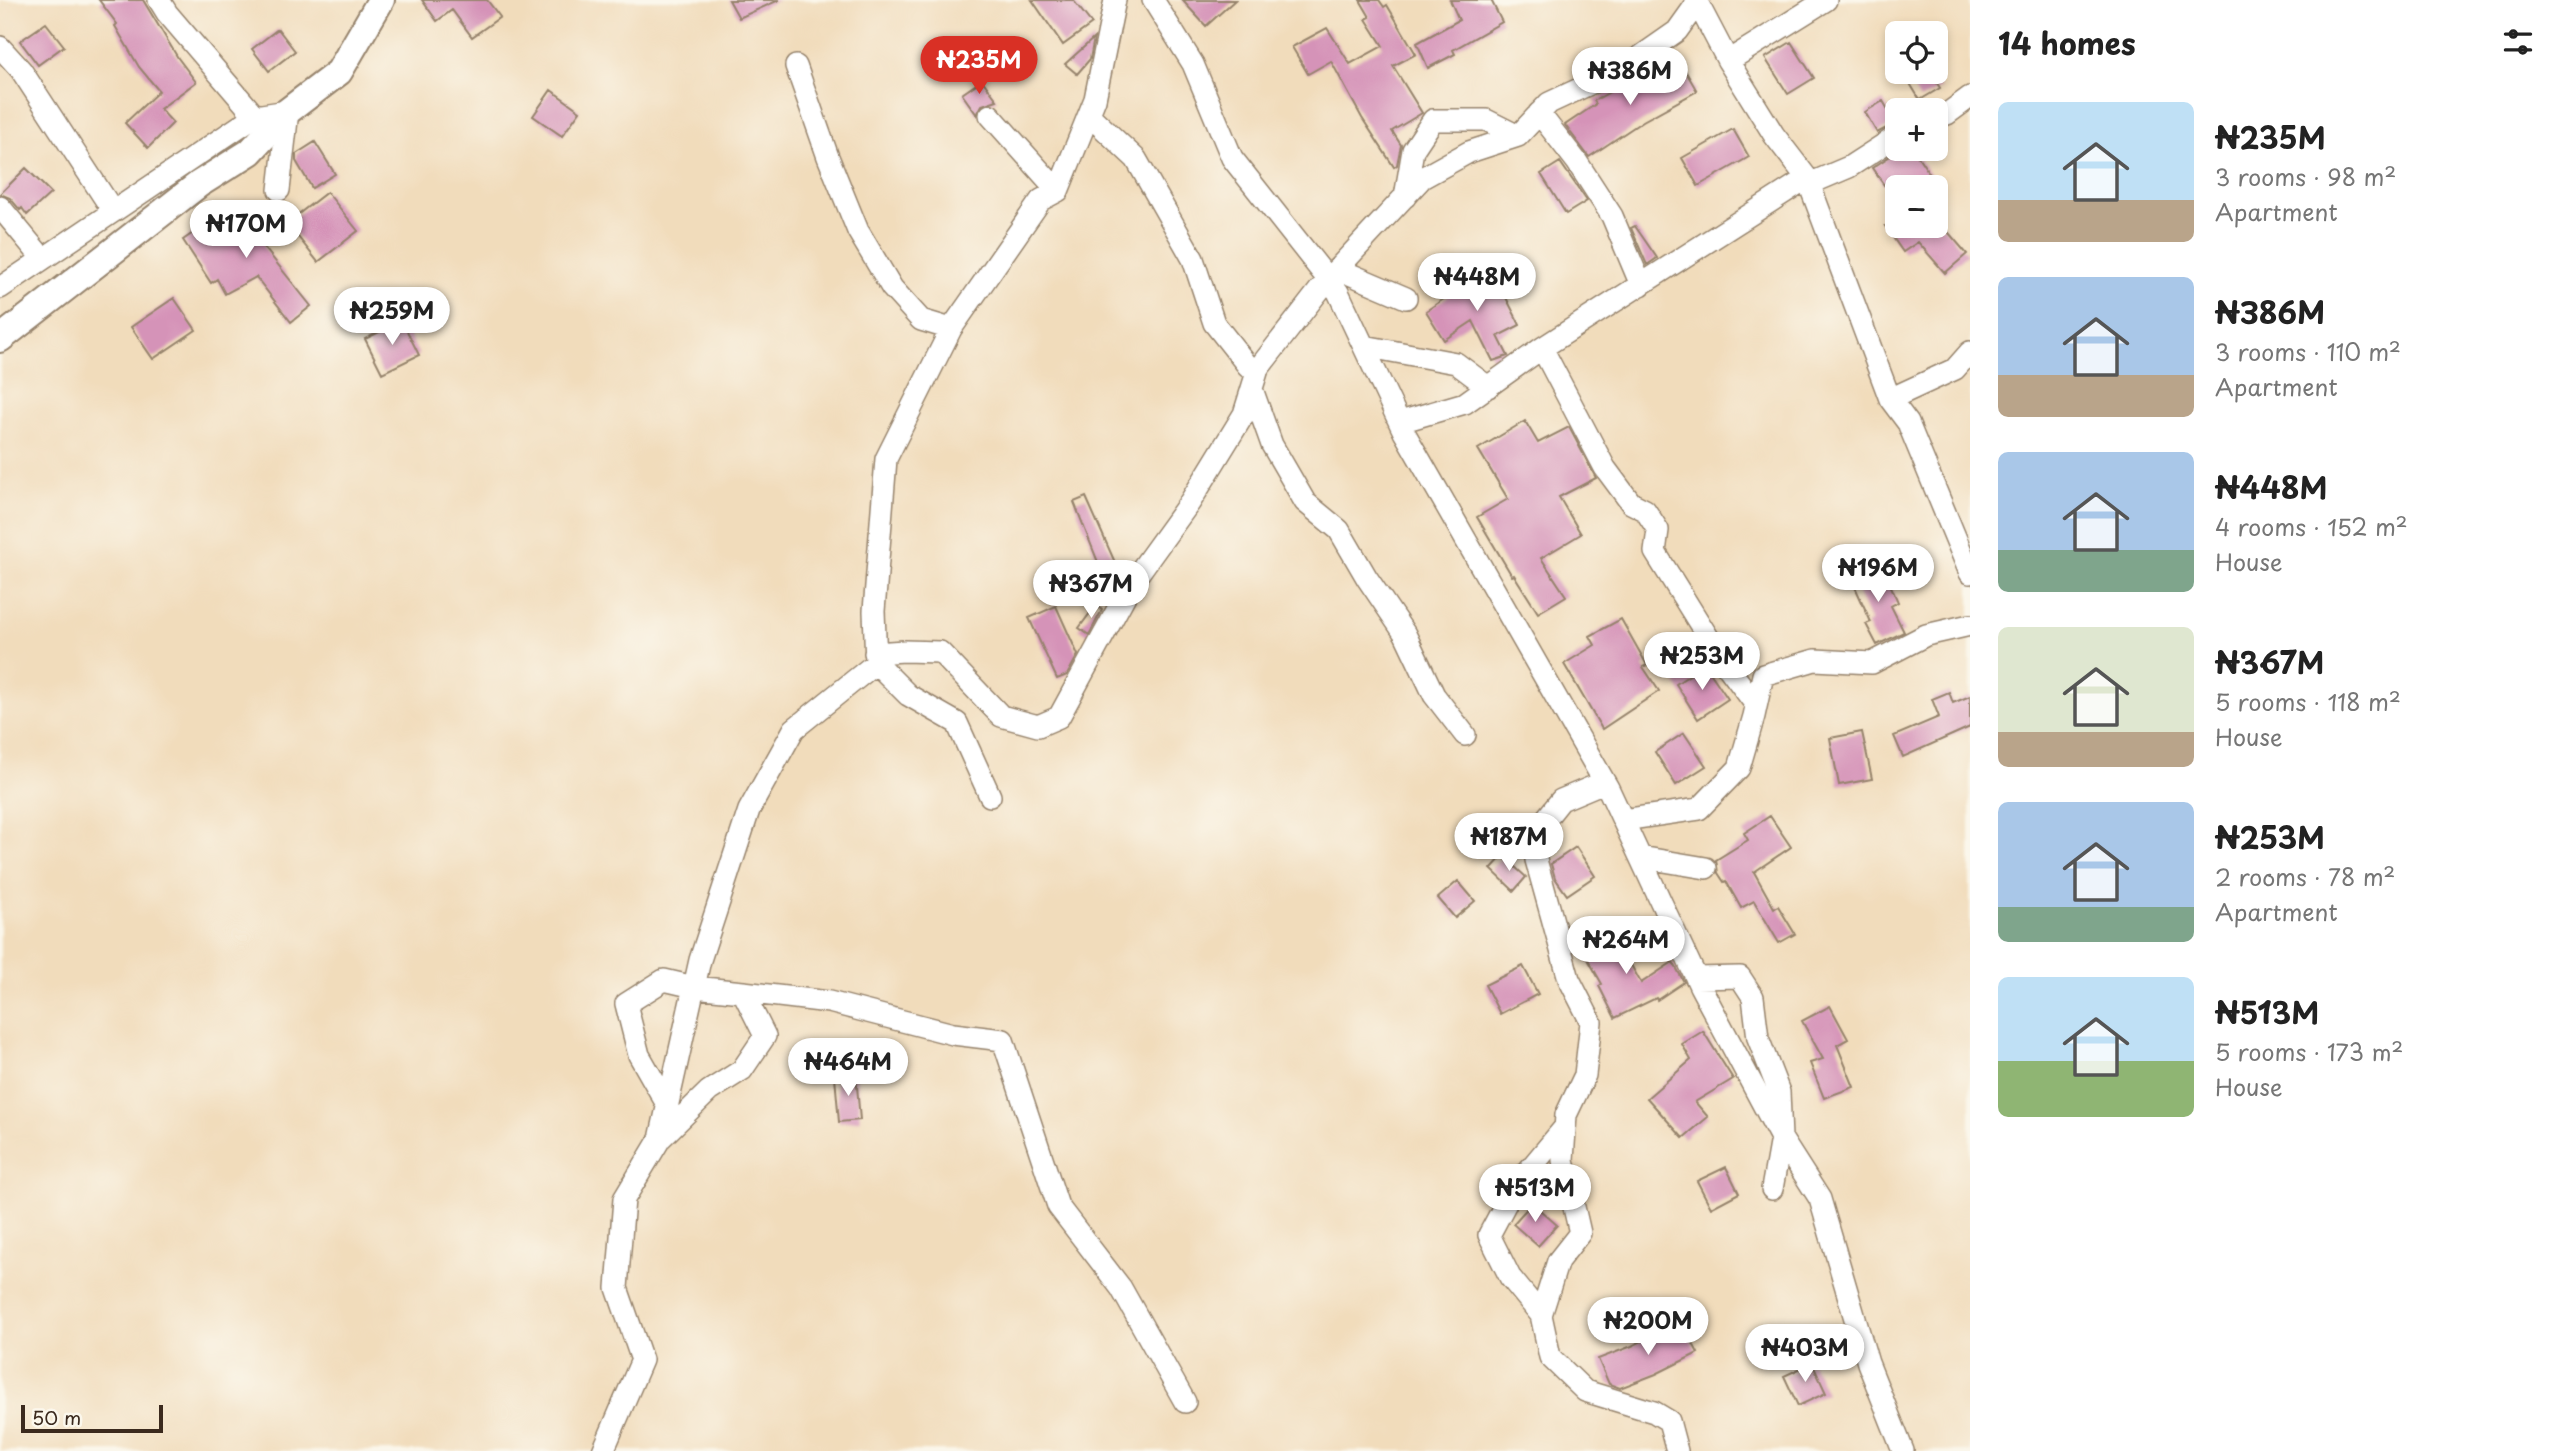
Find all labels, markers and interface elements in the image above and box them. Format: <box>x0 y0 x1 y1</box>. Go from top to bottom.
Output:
text: 14 homes <box>1998 20 2136 65</box>
map controls <box>1885 21 1948 238</box>
button: locate <box>1885 21 1948 84</box>
icon: filters <box>2499 23 2537 61</box>
pin: ₦235M <box>930 36 1028 96</box>
text: ₦235M <box>937 41 1021 76</box>
pin: ₦386M <box>1581 48 1679 107</box>
text: ₦386M <box>1588 52 1672 87</box>
button: + <box>1885 98 1948 161</box>
text: ₦235M <box>2215 114 2326 159</box>
icon: home <box>2054 130 2138 214</box>
text: 3 rooms · 98 m² <box>2215 159 2396 194</box>
button: − <box>1885 175 1948 238</box>
text: Apartment <box>2215 194 2338 229</box>
pin: ₦170M <box>197 201 295 260</box>
text: ₦170M <box>206 205 286 240</box>
pin: ₦448M <box>1428 254 1526 313</box>
text: ₦448M <box>1434 258 1520 293</box>
pin: ₦259M <box>343 288 441 347</box>
text: ₦386M <box>2215 289 2325 334</box>
text: ₦259M <box>350 292 434 327</box>
icon: home <box>2054 305 2138 389</box>
text: 3 rooms · 110 m² <box>2215 334 2401 369</box>
text: Apartment <box>2215 369 2338 404</box>
text: ₦448M <box>2215 464 2328 509</box>
icon: home <box>2054 480 2138 564</box>
text: 4 rooms · 152 m² <box>2215 509 2408 544</box>
pin: ₦196M <box>1829 544 1927 604</box>
text: House <box>2215 544 2282 579</box>
text: ₦196M <box>1838 549 1918 584</box>
pin: ₦367M <box>1042 560 1140 620</box>
text: ₦367M <box>1049 565 1133 600</box>
pin: ₦253M <box>1653 632 1751 692</box>
text: ₦253M <box>1660 637 1744 672</box>
text: ₦367M <box>2215 639 2324 684</box>
icon: home <box>2054 655 2138 739</box>
text: 5 rooms · 118 m² <box>2215 684 2401 719</box>
text: House <box>2215 719 2282 754</box>
pin: ₦187M <box>1460 814 1558 873</box>
text: ₦253M <box>2215 814 2325 859</box>
text: ₦187M <box>1470 818 1548 853</box>
icon: home <box>2054 830 2138 914</box>
text: 2 rooms · 78 m² <box>2215 859 2395 894</box>
text: Apartment <box>2215 894 2338 929</box>
pin: ₦264M <box>1577 916 1675 976</box>
text: ₦264M <box>1583 921 1669 956</box>
text: ₦513M <box>2215 989 2319 1034</box>
icon: home <box>2054 1005 2138 1089</box>
text: 5 rooms · 173 m² <box>2215 1034 2403 1069</box>
pin: ₦464M <box>799 1038 897 1098</box>
text: ₦464M <box>804 1043 892 1078</box>
text: House <box>2215 1069 2282 1104</box>
pin: ₦513M <box>1486 1164 1584 1224</box>
text: ₦513M <box>1495 1169 1575 1204</box>
pin: ₦200M <box>1599 1298 1697 1357</box>
text: ₦200M <box>1603 1302 1693 1337</box>
pin: ₦403M <box>1756 1324 1854 1384</box>
text: ₦403M <box>1761 1329 1849 1364</box>
scale bar <box>21 1402 163 1434</box>
text: 50 m <box>32 1403 81 1431</box>

